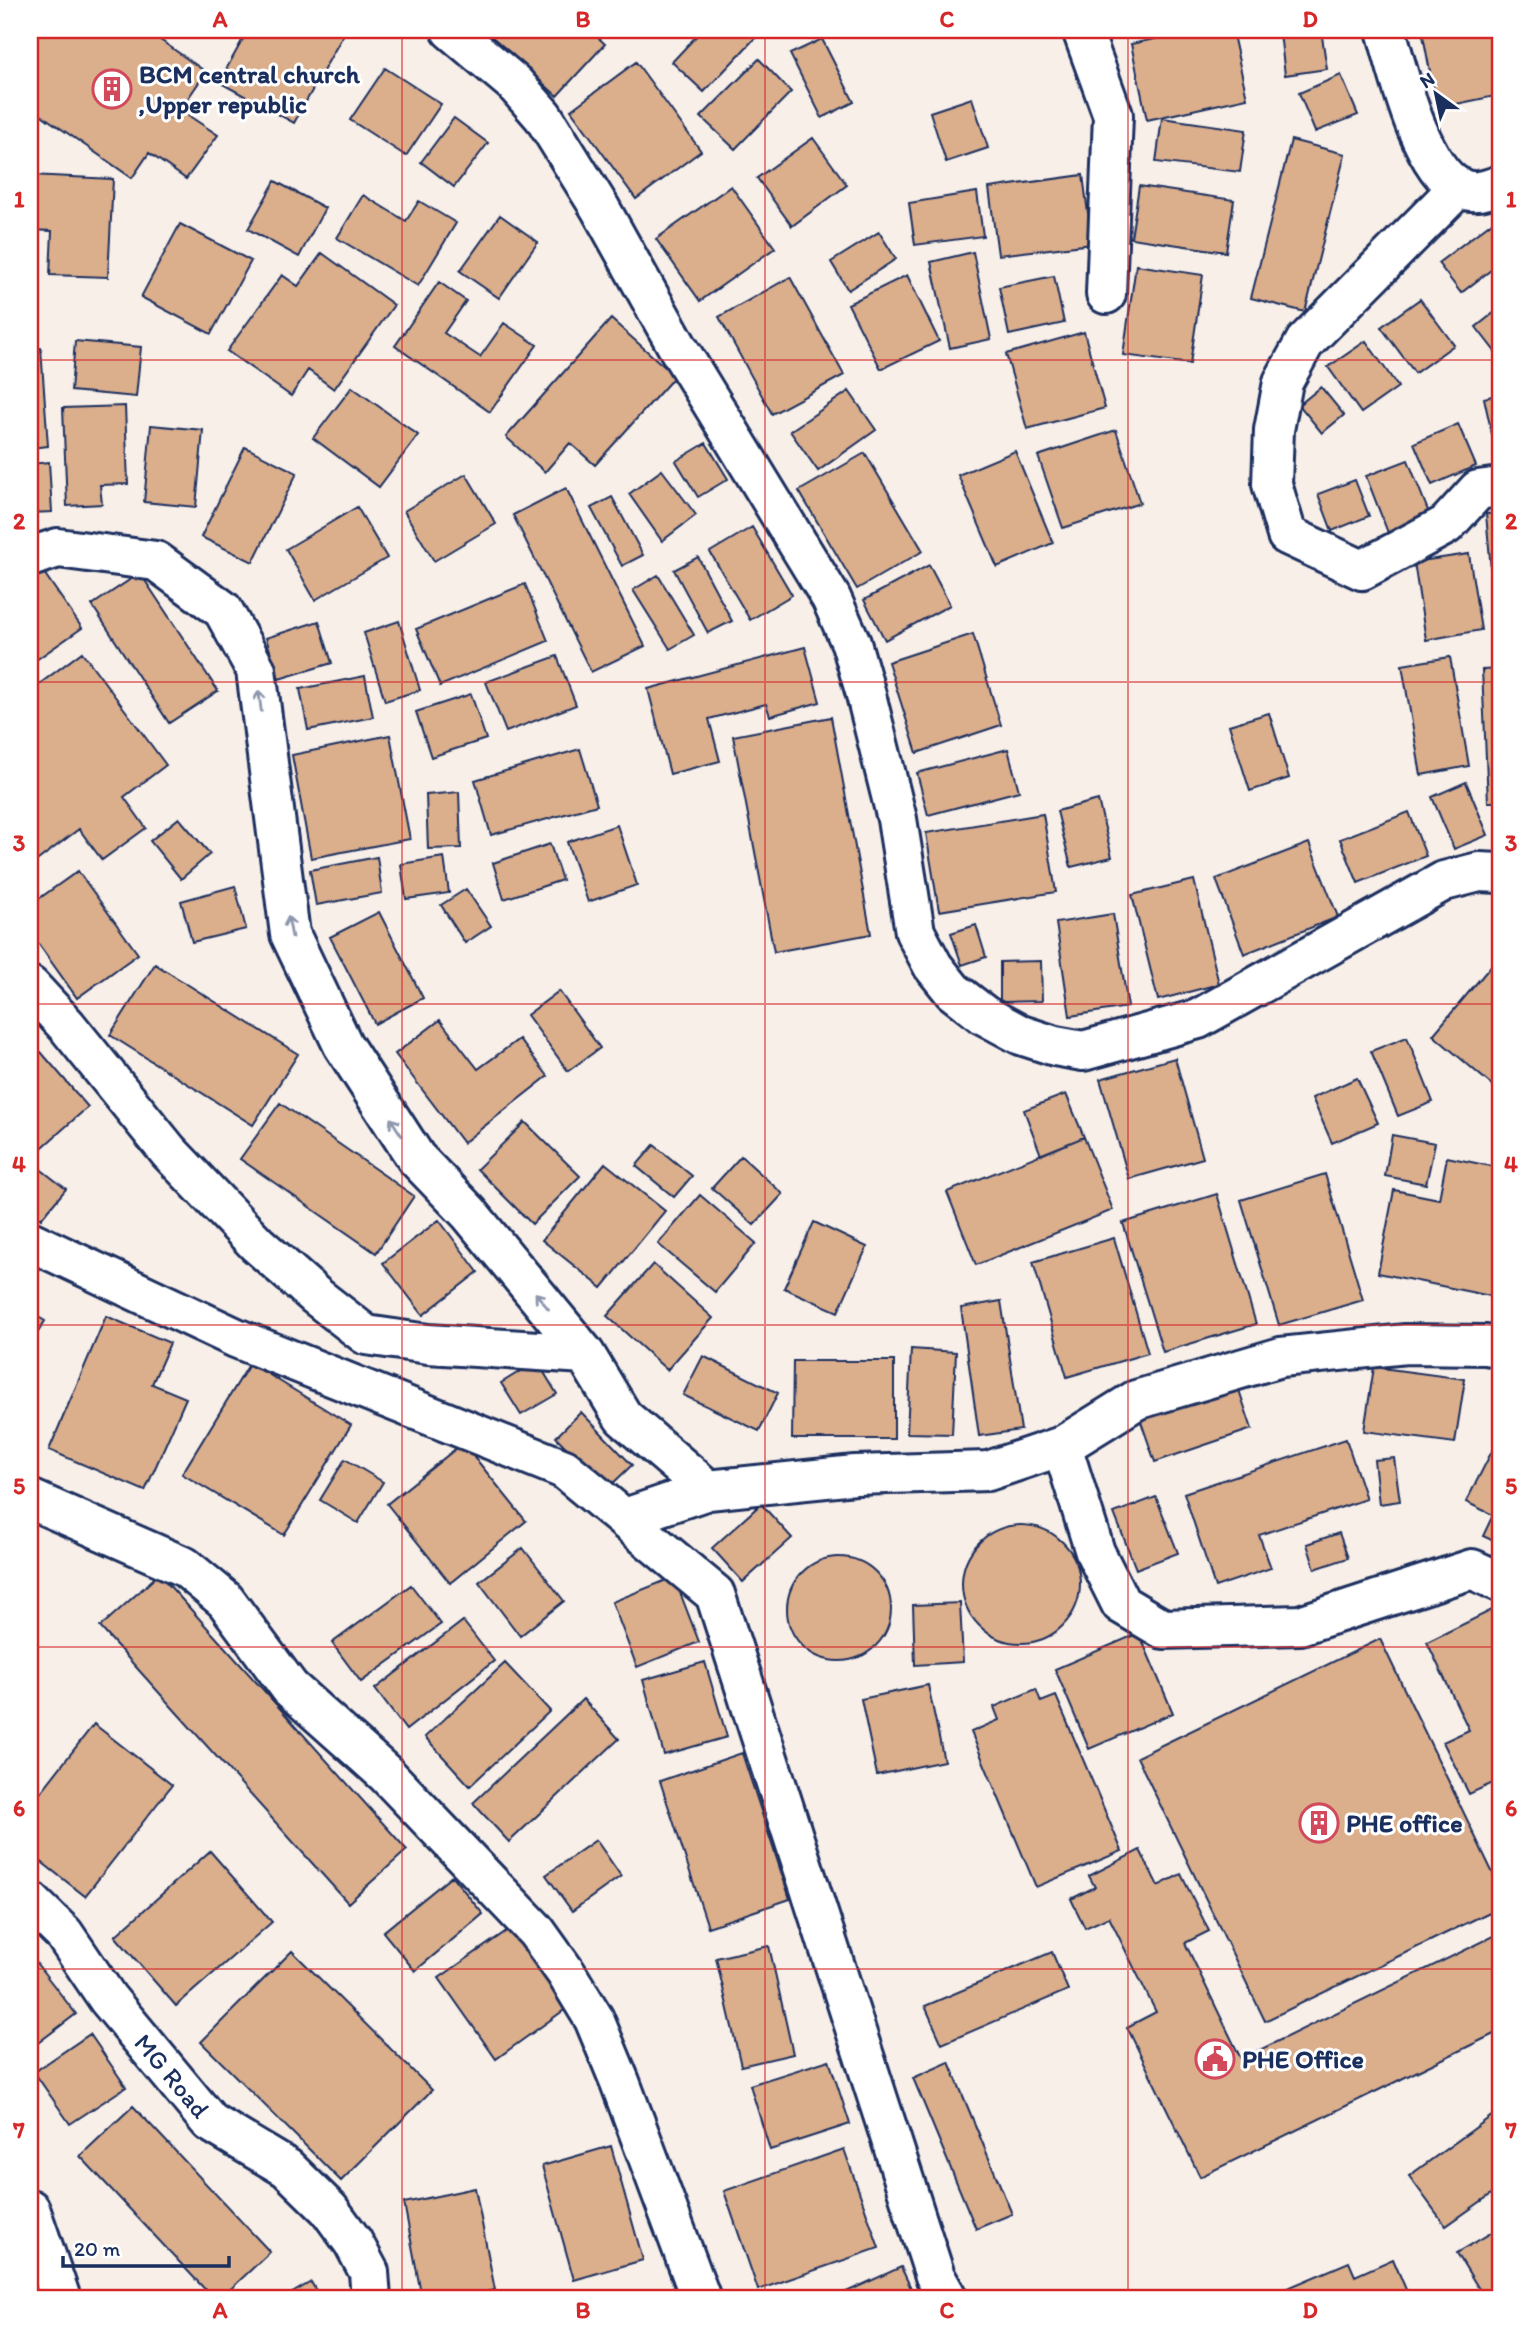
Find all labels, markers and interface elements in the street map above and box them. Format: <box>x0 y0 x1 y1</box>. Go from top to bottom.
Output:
text: A <box>212 5 228 33</box>
text: B <box>576 5 591 33</box>
text: C <box>940 5 955 33</box>
text: D <box>1302 5 1318 33</box>
place label: BCM central church ,Upper republic <box>139 58 361 120</box>
north arrow <box>1400 60 1470 130</box>
text: N <box>1415 67 1439 93</box>
building icon: BCM central church ,Upper republic <box>91 68 133 110</box>
text: 1 <box>14 185 25 213</box>
text: 1 <box>1506 185 1517 213</box>
text: 2 <box>13 507 26 535</box>
text: 2 <box>1505 507 1518 535</box>
one-way arrow <box>254 690 267 713</box>
text: 3 <box>13 829 26 857</box>
text: 3 <box>1505 829 1518 857</box>
one-way arrow <box>283 916 297 939</box>
one-way arrow <box>388 1118 403 1137</box>
text: 4 <box>12 1150 26 1178</box>
text: 4 <box>1504 1150 1518 1178</box>
one-way arrow <box>534 1292 549 1310</box>
text: 5 <box>13 1472 25 1500</box>
text: 5 <box>1505 1472 1517 1500</box>
text: 6 <box>13 1794 25 1822</box>
text: 6 <box>1505 1794 1517 1822</box>
building icon: PHE office <box>1298 1802 1340 1844</box>
place label: PHE office <box>1346 1807 1462 1839</box>
street label: MG Road <box>127 2027 217 2125</box>
public building icon: PHE Office <box>1194 2038 1236 2080</box>
place label: PHE Office <box>1242 2043 1364 2075</box>
text: 7 <box>12 2116 25 2144</box>
text: 7 <box>1504 2116 1517 2144</box>
scale bar <box>63 2224 229 2268</box>
text: 20 m <box>74 2236 121 2261</box>
text: A <box>212 2296 228 2324</box>
text: B <box>576 2296 591 2324</box>
text: C <box>940 2296 955 2324</box>
text: D <box>1302 2296 1318 2324</box>

